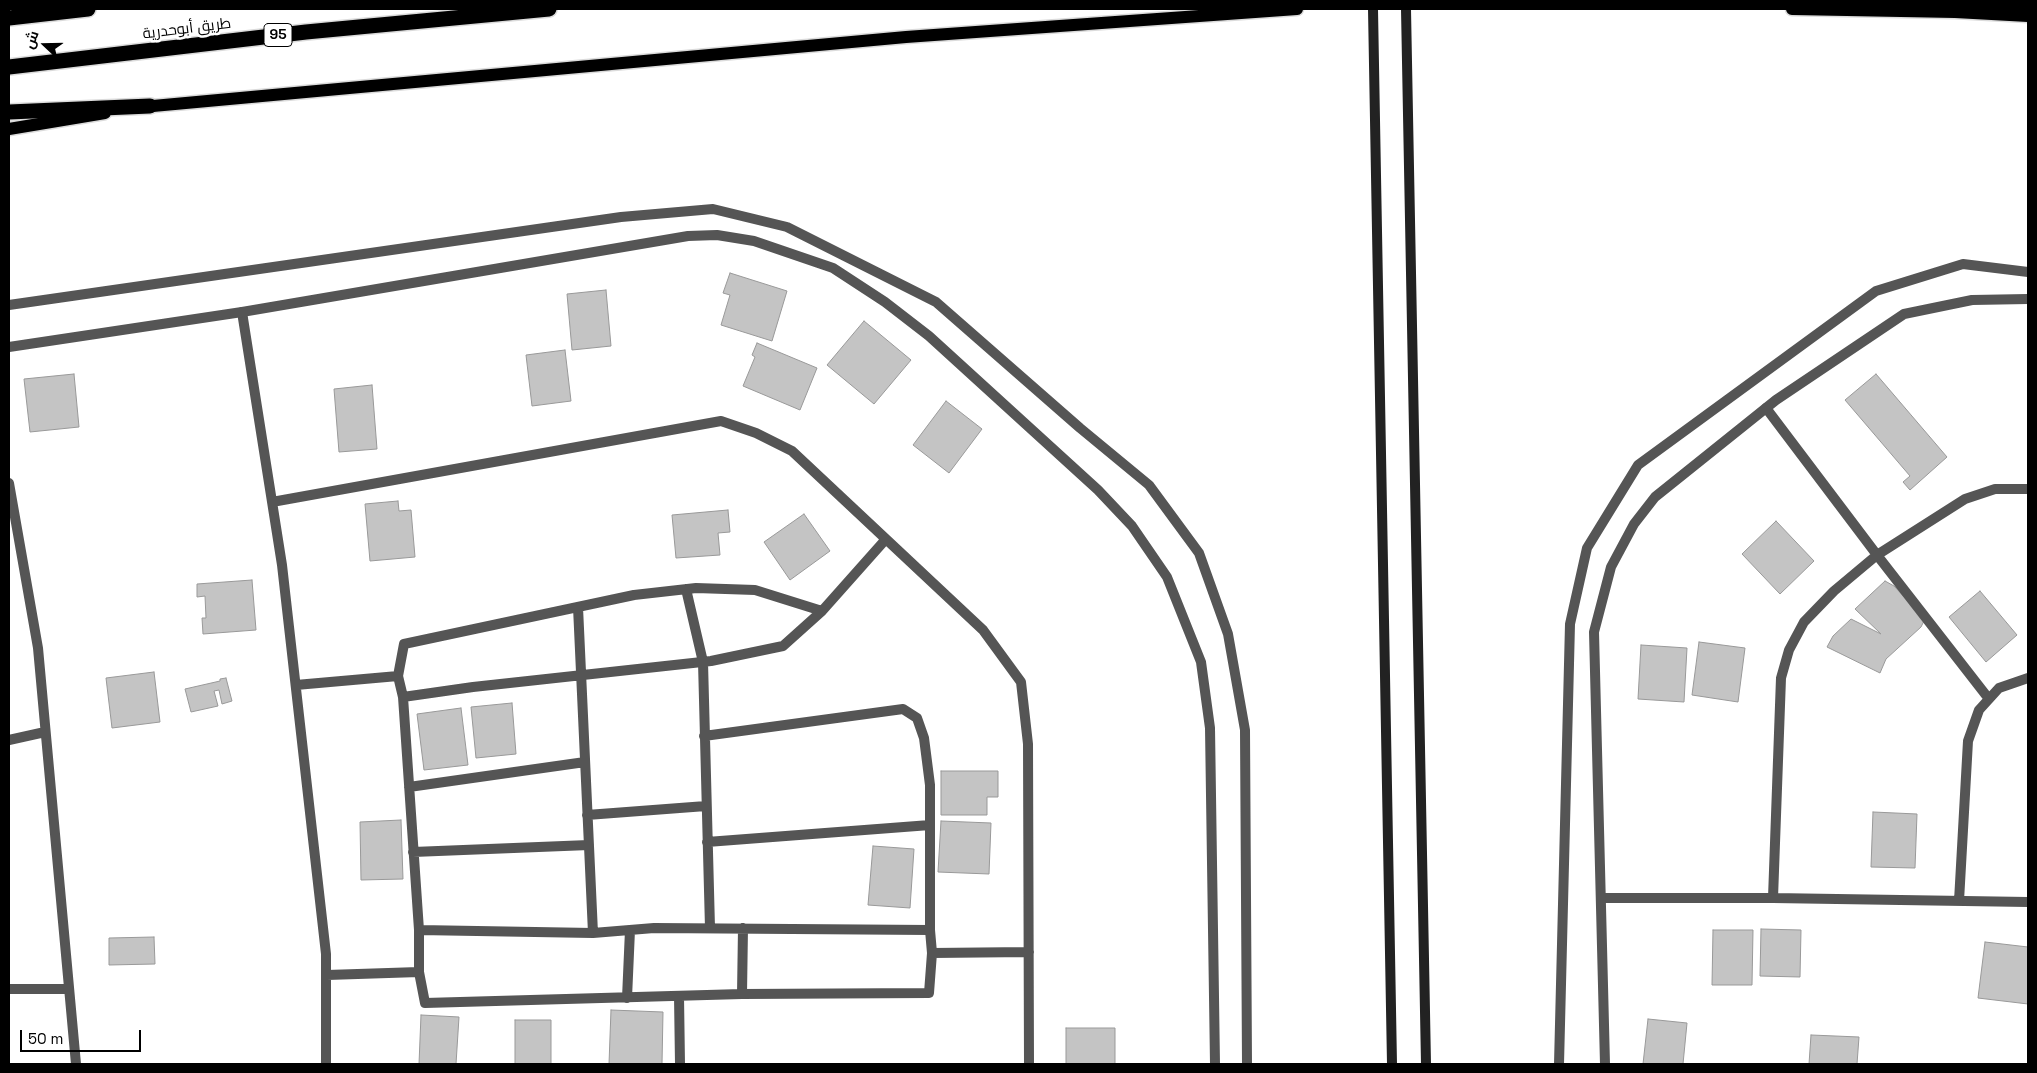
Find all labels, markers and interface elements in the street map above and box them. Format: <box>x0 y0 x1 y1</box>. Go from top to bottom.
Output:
street label: طريق أبوحدرية <box>142 15 232 43</box>
north arrow <box>20 20 70 70</box>
road number: 95 <box>264 24 292 46</box>
text: ش <box>19 28 43 51</box>
scale bar <box>22 1020 144 1052</box>
text: 50 m <box>28 1029 63 1048</box>

